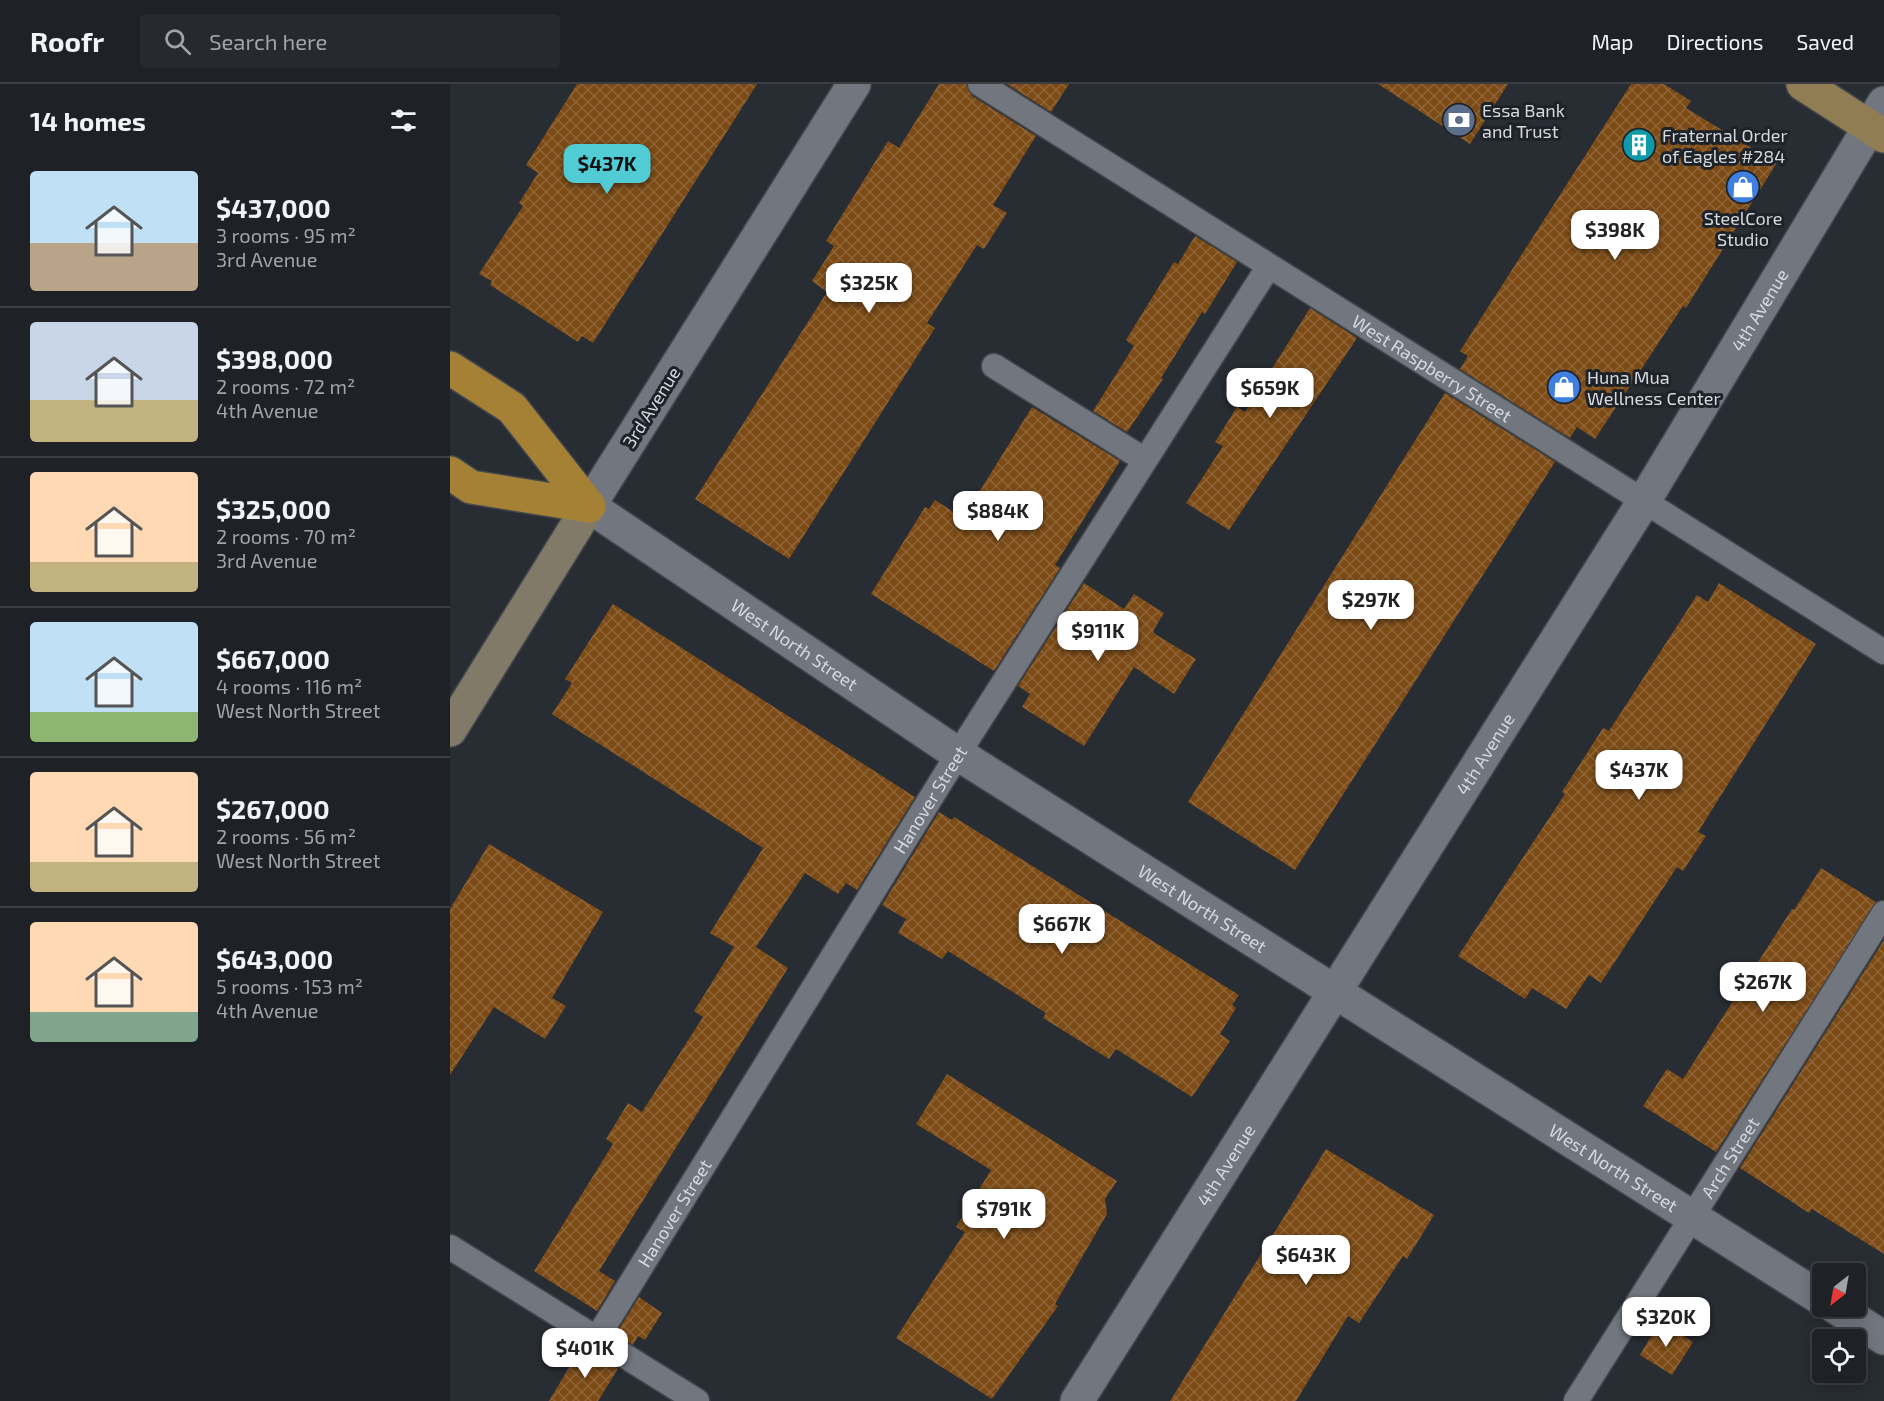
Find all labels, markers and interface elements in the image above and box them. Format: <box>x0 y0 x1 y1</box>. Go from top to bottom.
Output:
search box <box>140 14 560 68</box>
text: Roofr <box>30 24 104 58</box>
icon: search <box>161 25 194 58</box>
text: Search here <box>209 28 327 54</box>
text: Map <box>1591 29 1634 54</box>
text: Directions <box>1667 29 1763 54</box>
text: Saved <box>1796 29 1854 54</box>
place label: Essa Bank and Trust <box>1482 99 1565 142</box>
bank icon: Essa Bank and Trust <box>1441 102 1477 138</box>
icon: filters <box>387 104 420 137</box>
text: 14 homes <box>30 105 146 136</box>
place label: Fraternal Order of Eagles #284 <box>1662 124 1788 167</box>
building icon: Fraternal Order of Eagles #284 <box>1621 127 1657 163</box>
pin: $437K <box>565 144 649 195</box>
text: $437K <box>578 151 636 175</box>
shop icon: SteelCore Studio <box>1725 169 1761 205</box>
text: $437,000 <box>216 192 331 223</box>
icon: home <box>78 195 150 267</box>
place label: SteelCore Studio <box>1704 207 1782 250</box>
pin: $398K <box>1573 210 1657 261</box>
text: $398K <box>1585 217 1645 241</box>
text: 3 rooms · 95 m² <box>216 223 356 247</box>
text: 3rd Avenue <box>216 247 317 271</box>
pin: $325K <box>827 263 911 314</box>
street label: 4th Avenue <box>1726 265 1793 355</box>
text: $325K <box>840 270 898 294</box>
street label: West Raspberry Street <box>1348 310 1516 427</box>
text: $398,000 <box>216 343 333 374</box>
icon: home <box>78 346 150 418</box>
street label: 3rd Avenue <box>617 362 685 452</box>
place label: Huna Mua Wellness Center <box>1587 366 1721 409</box>
pin: $659K <box>1228 368 1312 419</box>
shop icon: Huna Mua Wellness Center <box>1546 369 1582 405</box>
text: 2 rooms · 72 m² <box>216 374 355 398</box>
text: $659K <box>1241 375 1299 399</box>
text: 4th Avenue <box>216 398 319 422</box>
pin: $884K <box>956 491 1040 542</box>
text: $325,000 <box>216 493 331 524</box>
icon: home <box>78 496 150 568</box>
text: $884K <box>967 498 1029 522</box>
text: 2 rooms · 70 m² <box>216 524 356 548</box>
text: 3rd Avenue <box>216 548 317 572</box>
pin: $297K <box>1329 580 1413 631</box>
text: $297K <box>1342 587 1400 611</box>
street label: West North Street <box>727 594 862 695</box>
pin: $911K <box>1056 611 1140 662</box>
text: $911K <box>1071 618 1125 642</box>
text: $667,000 <box>216 643 330 674</box>
icon: home <box>78 646 150 718</box>
text: 4 rooms · 116 m² <box>216 674 362 698</box>
text: West North Street <box>216 698 380 722</box>
street label: 4th Avenue <box>1451 709 1519 799</box>
street label: Hanover Street <box>888 741 971 857</box>
pin: $437K <box>1597 750 1681 801</box>
text: $437K <box>1610 757 1668 781</box>
text: $267,000 <box>216 793 330 824</box>
icon: home <box>78 796 150 868</box>
text: 2 rooms · 56 m² <box>216 824 356 848</box>
text: West North Street <box>216 848 380 872</box>
street label: West North Street <box>1134 859 1271 957</box>
pin: $667K <box>1020 904 1104 955</box>
text: $667K <box>1033 911 1091 935</box>
text: $643,000 <box>216 943 333 974</box>
icon: home <box>78 946 150 1018</box>
pin: $267K <box>1721 962 1805 1013</box>
text: $267K <box>1734 969 1792 993</box>
text: 5 rooms · 153 m² <box>216 974 363 998</box>
text: 4th Avenue <box>216 998 319 1022</box>
street label: Arch Street <box>1696 1113 1764 1202</box>
street label: West North Street <box>1545 1119 1682 1216</box>
street label: 4th Avenue <box>1192 1120 1260 1210</box>
street label: Hanover Street <box>633 1155 716 1271</box>
pin: $791K <box>962 1189 1046 1240</box>
text: $791K <box>976 1196 1032 1220</box>
pin: $643K <box>1264 1235 1348 1286</box>
text: $643K <box>1276 1242 1336 1266</box>
north arrow <box>1812 1263 1866 1317</box>
map controls <box>1812 1263 1866 1383</box>
pin: $320K <box>1624 1297 1708 1348</box>
text: $320K <box>1636 1304 1696 1328</box>
pin: $401K <box>543 1328 627 1379</box>
button: locate <box>1812 1329 1866 1383</box>
text: $401K <box>556 1335 614 1359</box>

